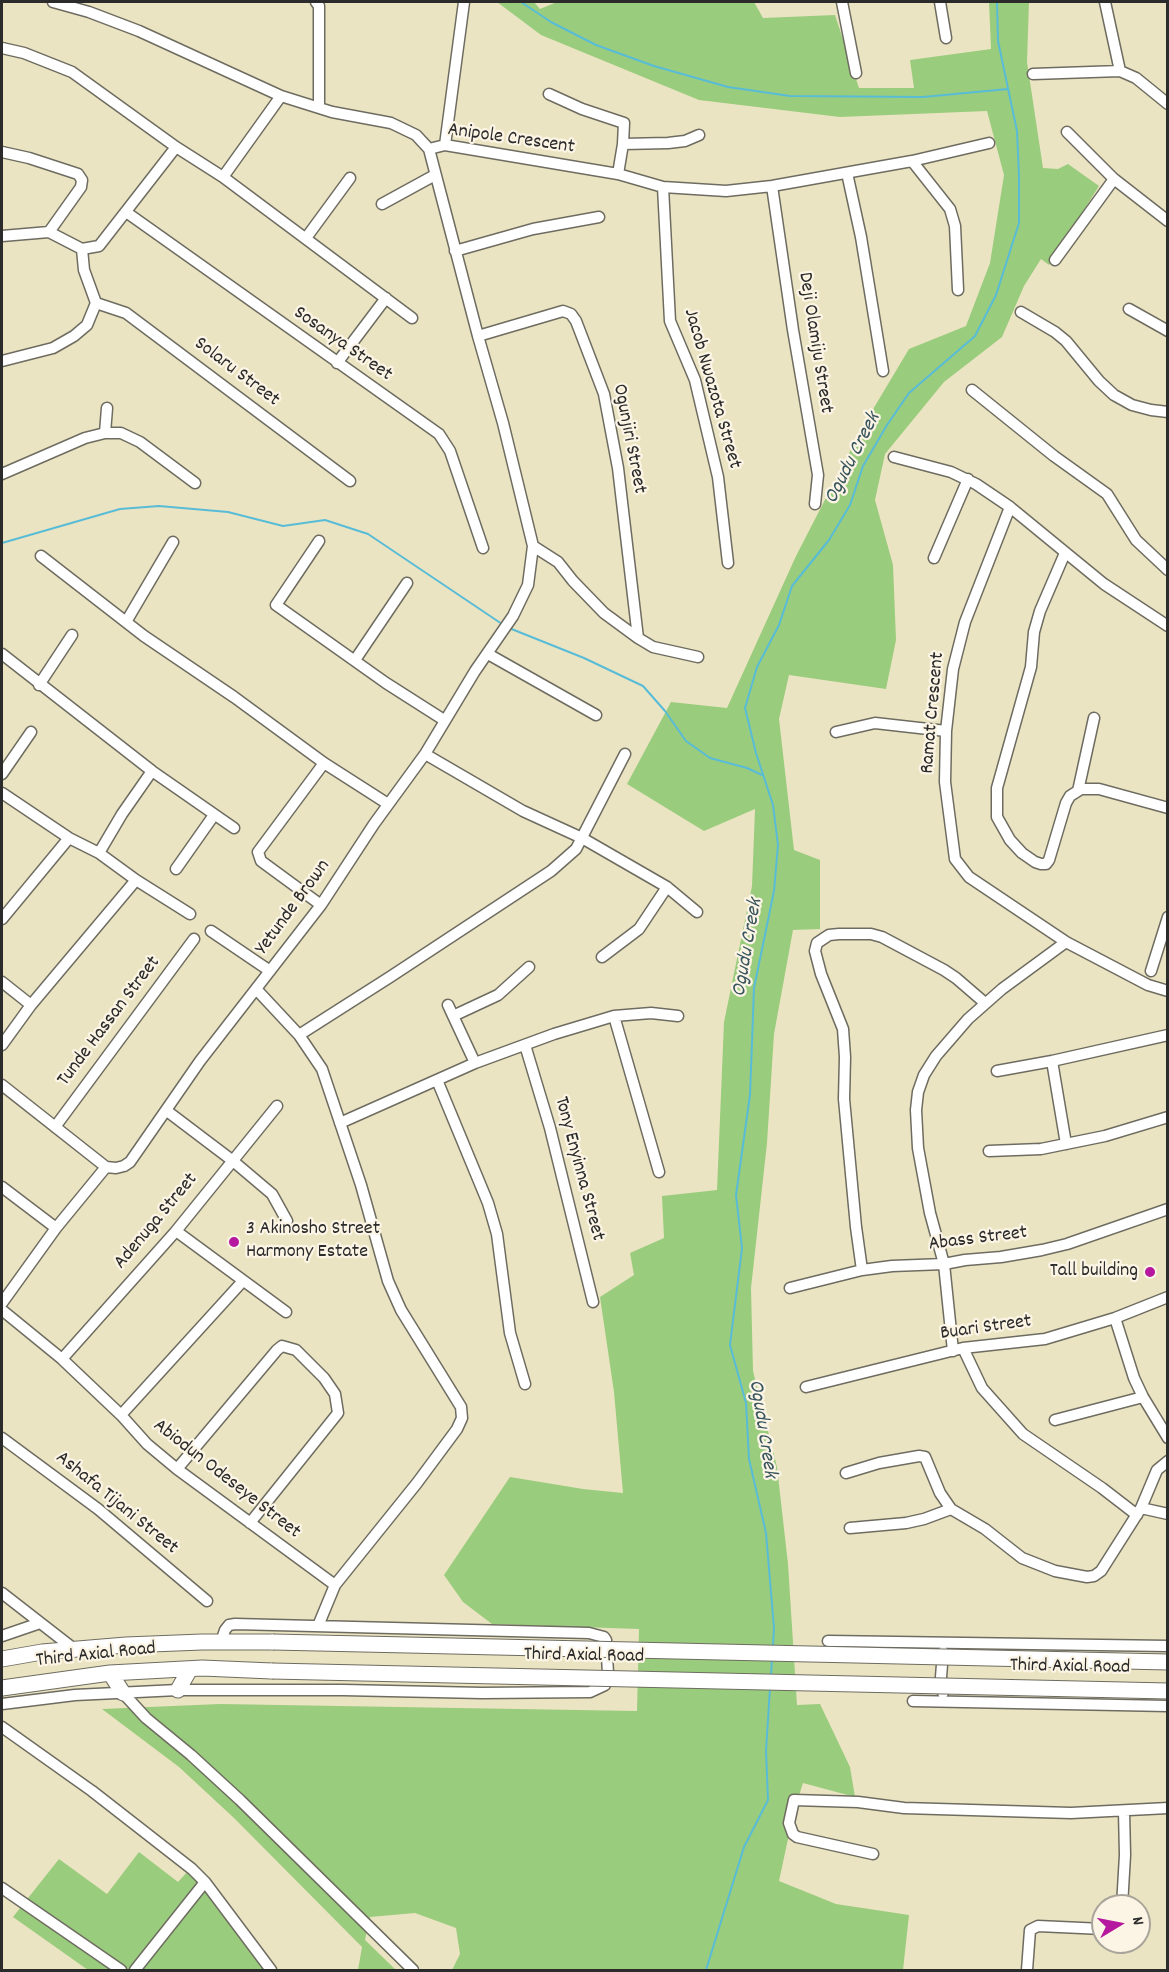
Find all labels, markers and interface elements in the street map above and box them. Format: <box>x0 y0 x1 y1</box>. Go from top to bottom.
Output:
street label: Anipole Crescent <box>446 119 576 161</box>
street label: Deji Olamiju Street <box>791 271 837 415</box>
street label: Sosanya Street <box>288 302 396 388</box>
street label: Jacob Nwazota Street <box>677 306 745 472</box>
street label: Solaru Street <box>188 333 284 413</box>
street label: Ogunjiri Street <box>606 382 650 496</box>
water label: Ogudu Creek <box>820 409 888 509</box>
street label: Ramat Crescent <box>917 651 951 775</box>
street label: Yetunde Brown <box>251 856 337 960</box>
water label: Ogudu Creek <box>728 897 770 999</box>
street label: Tunde Hassan Street <box>53 952 167 1092</box>
street label: Tony Enyinna Street <box>547 1094 609 1244</box>
street label: Adenuga Street <box>110 1169 204 1275</box>
place label: 3 Akinosho Street Harmony Estate <box>246 1218 380 1265</box>
street label: Abass Street <box>927 1222 1029 1258</box>
marker: 3 Akinosho Street Harmony Estate <box>227 1235 241 1249</box>
place label: Tall building <box>1050 1260 1138 1284</box>
marker: Tall building <box>1143 1265 1157 1279</box>
street label: Buari Street <box>939 1311 1033 1347</box>
water label: Ogudu Creek <box>741 1378 781 1480</box>
street label: Abiodun Odeseye Street <box>147 1415 305 1545</box>
street label: Ashafa Tijani Street <box>50 1447 182 1561</box>
street label: Third Axial Road <box>35 1638 157 1674</box>
street label: Third Axial Road <box>524 1644 644 1670</box>
street label: Third Axial Road <box>1010 1655 1130 1681</box>
north arrow <box>1091 1894 1151 1954</box>
text: N <box>1125 1915 1149 1927</box>

